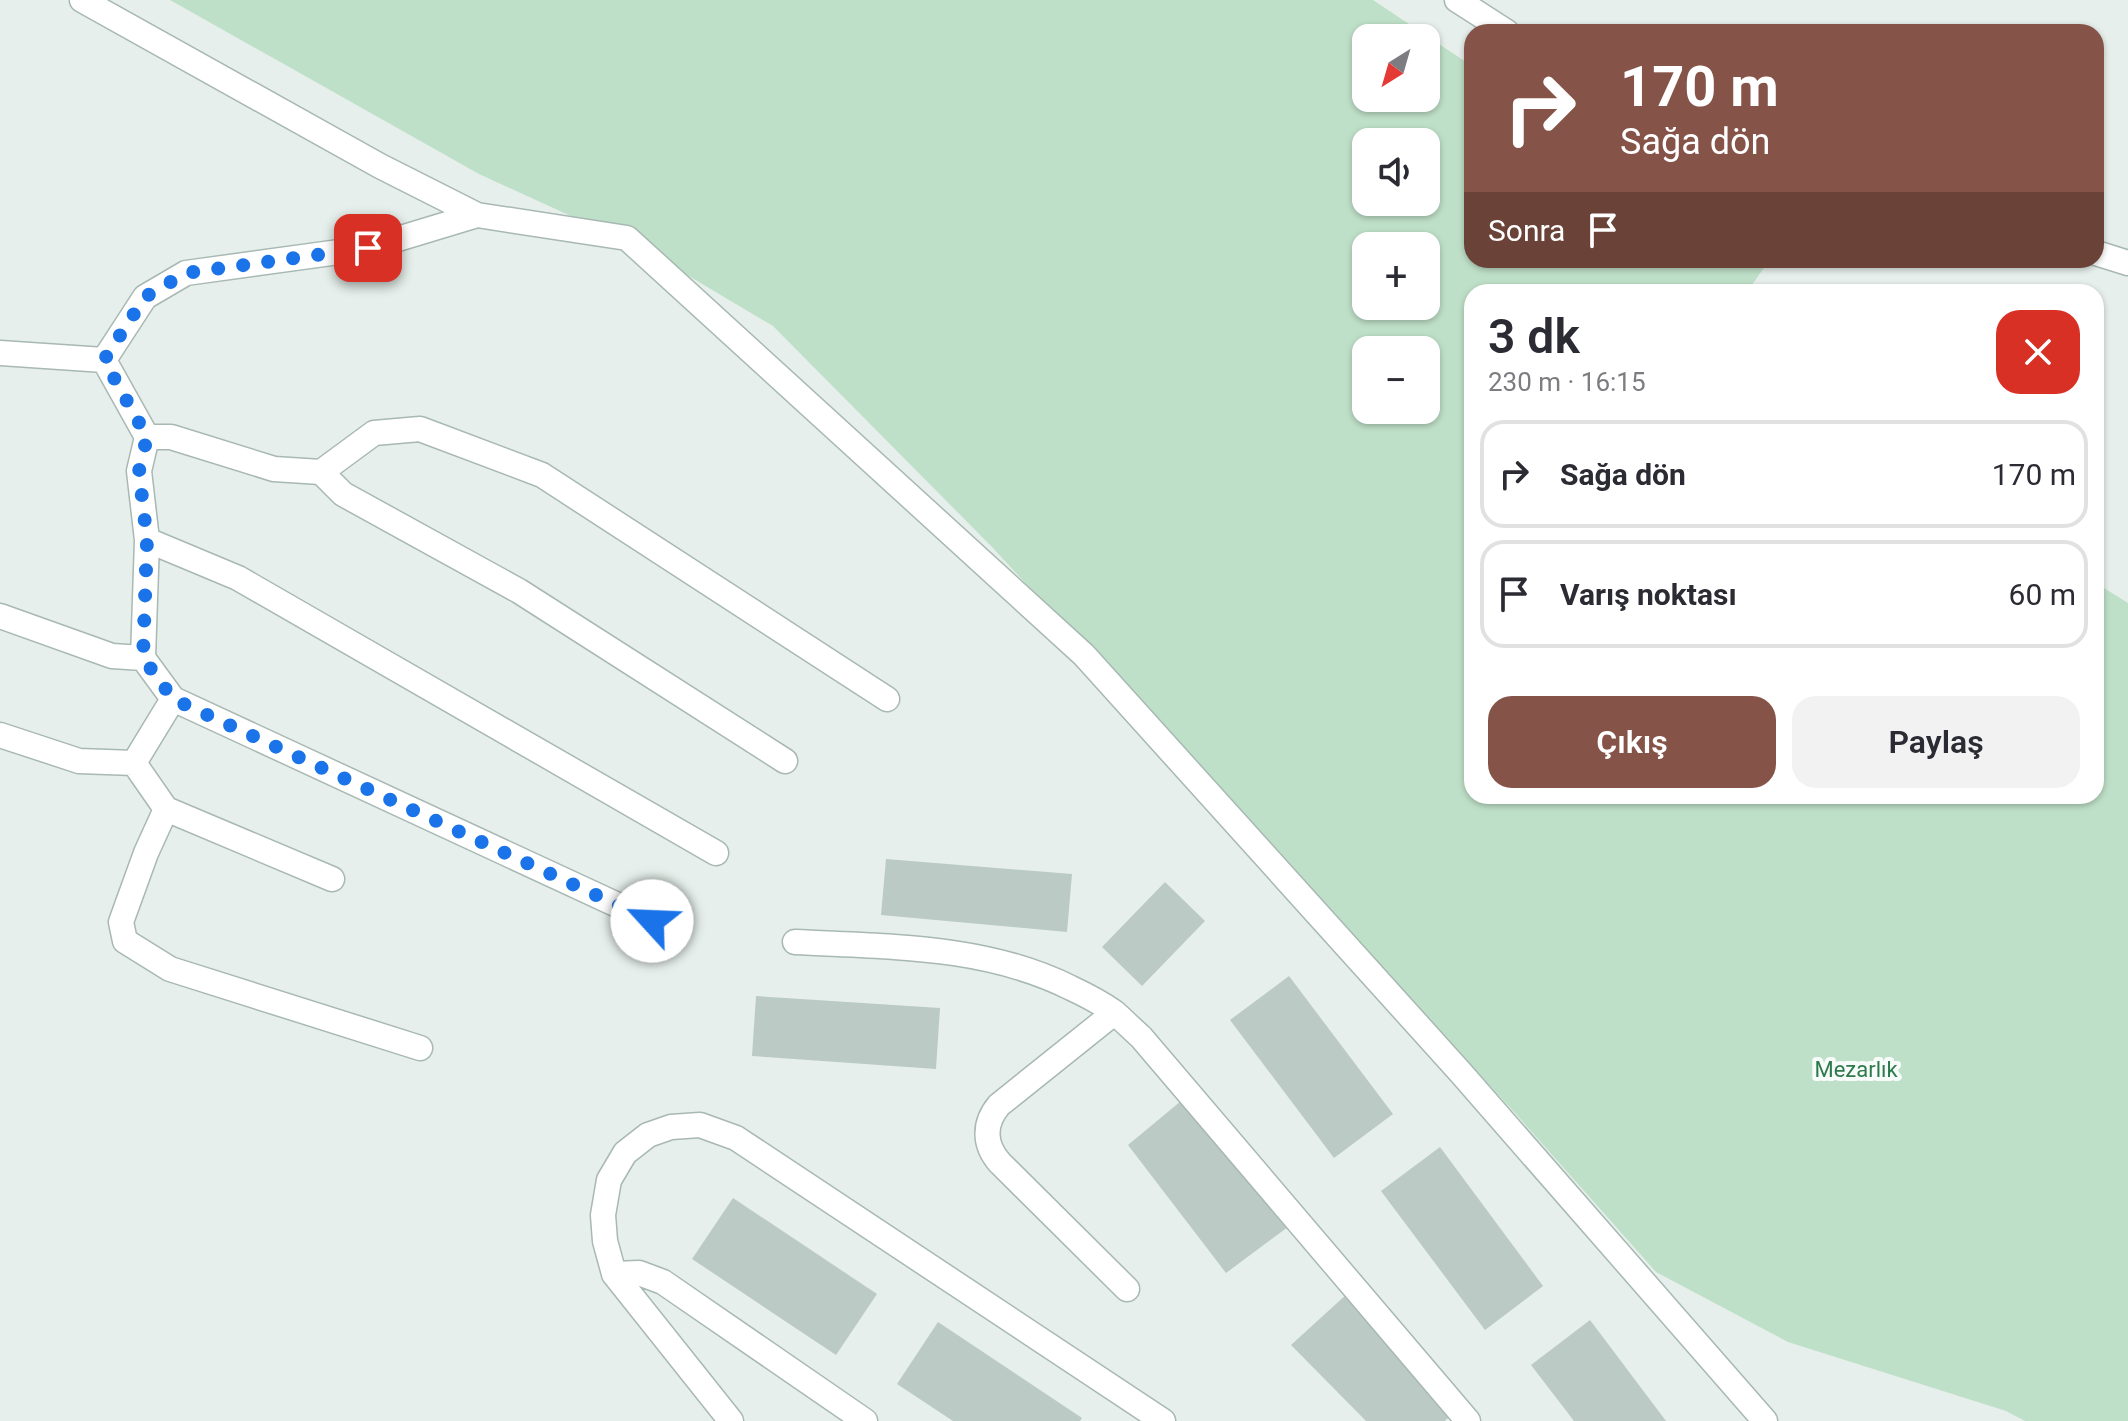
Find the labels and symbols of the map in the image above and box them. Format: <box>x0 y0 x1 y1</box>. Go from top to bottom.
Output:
north arrow <box>1352 24 1440 112</box>
pin <box>334 214 402 282</box>
position arrow <box>610 879 694 963</box>
park label: Mezarlık <box>1814 1057 1898 1082</box>

